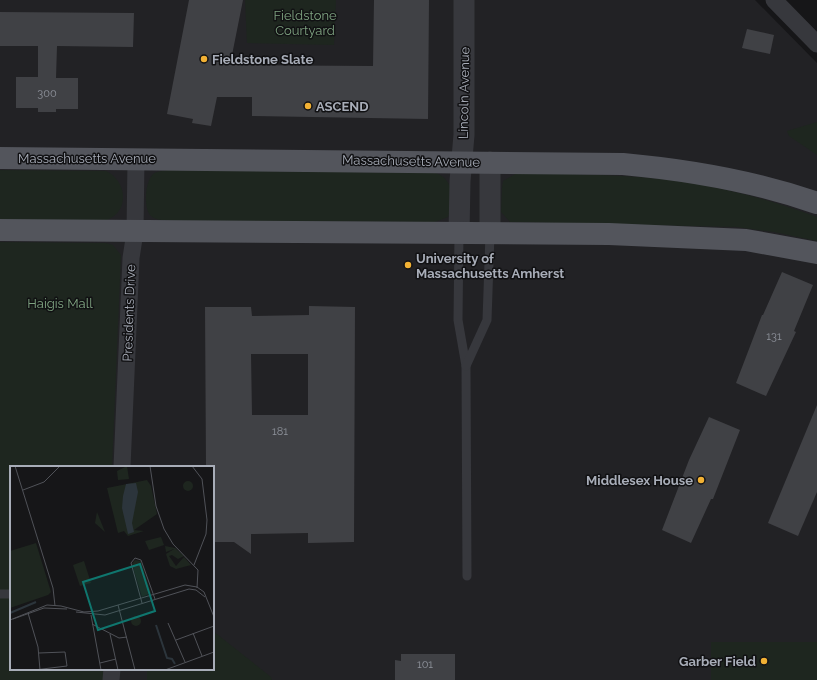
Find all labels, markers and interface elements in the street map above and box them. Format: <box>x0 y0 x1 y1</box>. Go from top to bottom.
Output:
park label: Fieldstone Courtyard <box>273 8 337 38</box>
street label: Lincoln Avenue <box>456 46 472 139</box>
place label: Fieldstone Slate <box>212 52 313 67</box>
marker: Fieldstone Slate <box>199 54 209 64</box>
house number: 300 <box>37 87 57 100</box>
place label: ASCEND <box>316 99 369 114</box>
marker: ASCEND <box>303 101 313 111</box>
street label: Massachusetts Avenue <box>18 151 156 166</box>
street label: Massachusetts Avenue <box>342 152 480 170</box>
place label: University of Massachusetts Amherst <box>416 251 564 281</box>
marker: University of Massachusetts Amherst <box>403 260 413 270</box>
street label: Presidents Drive <box>120 264 138 362</box>
park label: Haigis Mall <box>27 296 93 311</box>
house number: 131 <box>766 330 782 343</box>
house number: 181 <box>272 425 288 438</box>
inset map <box>10 466 214 670</box>
place label: Middlesex House <box>586 473 693 488</box>
marker: Middlesex House <box>696 475 706 485</box>
place label: Garber Field <box>679 654 756 669</box>
marker: Garber Field <box>759 656 769 666</box>
house number: 101 <box>417 658 433 671</box>

